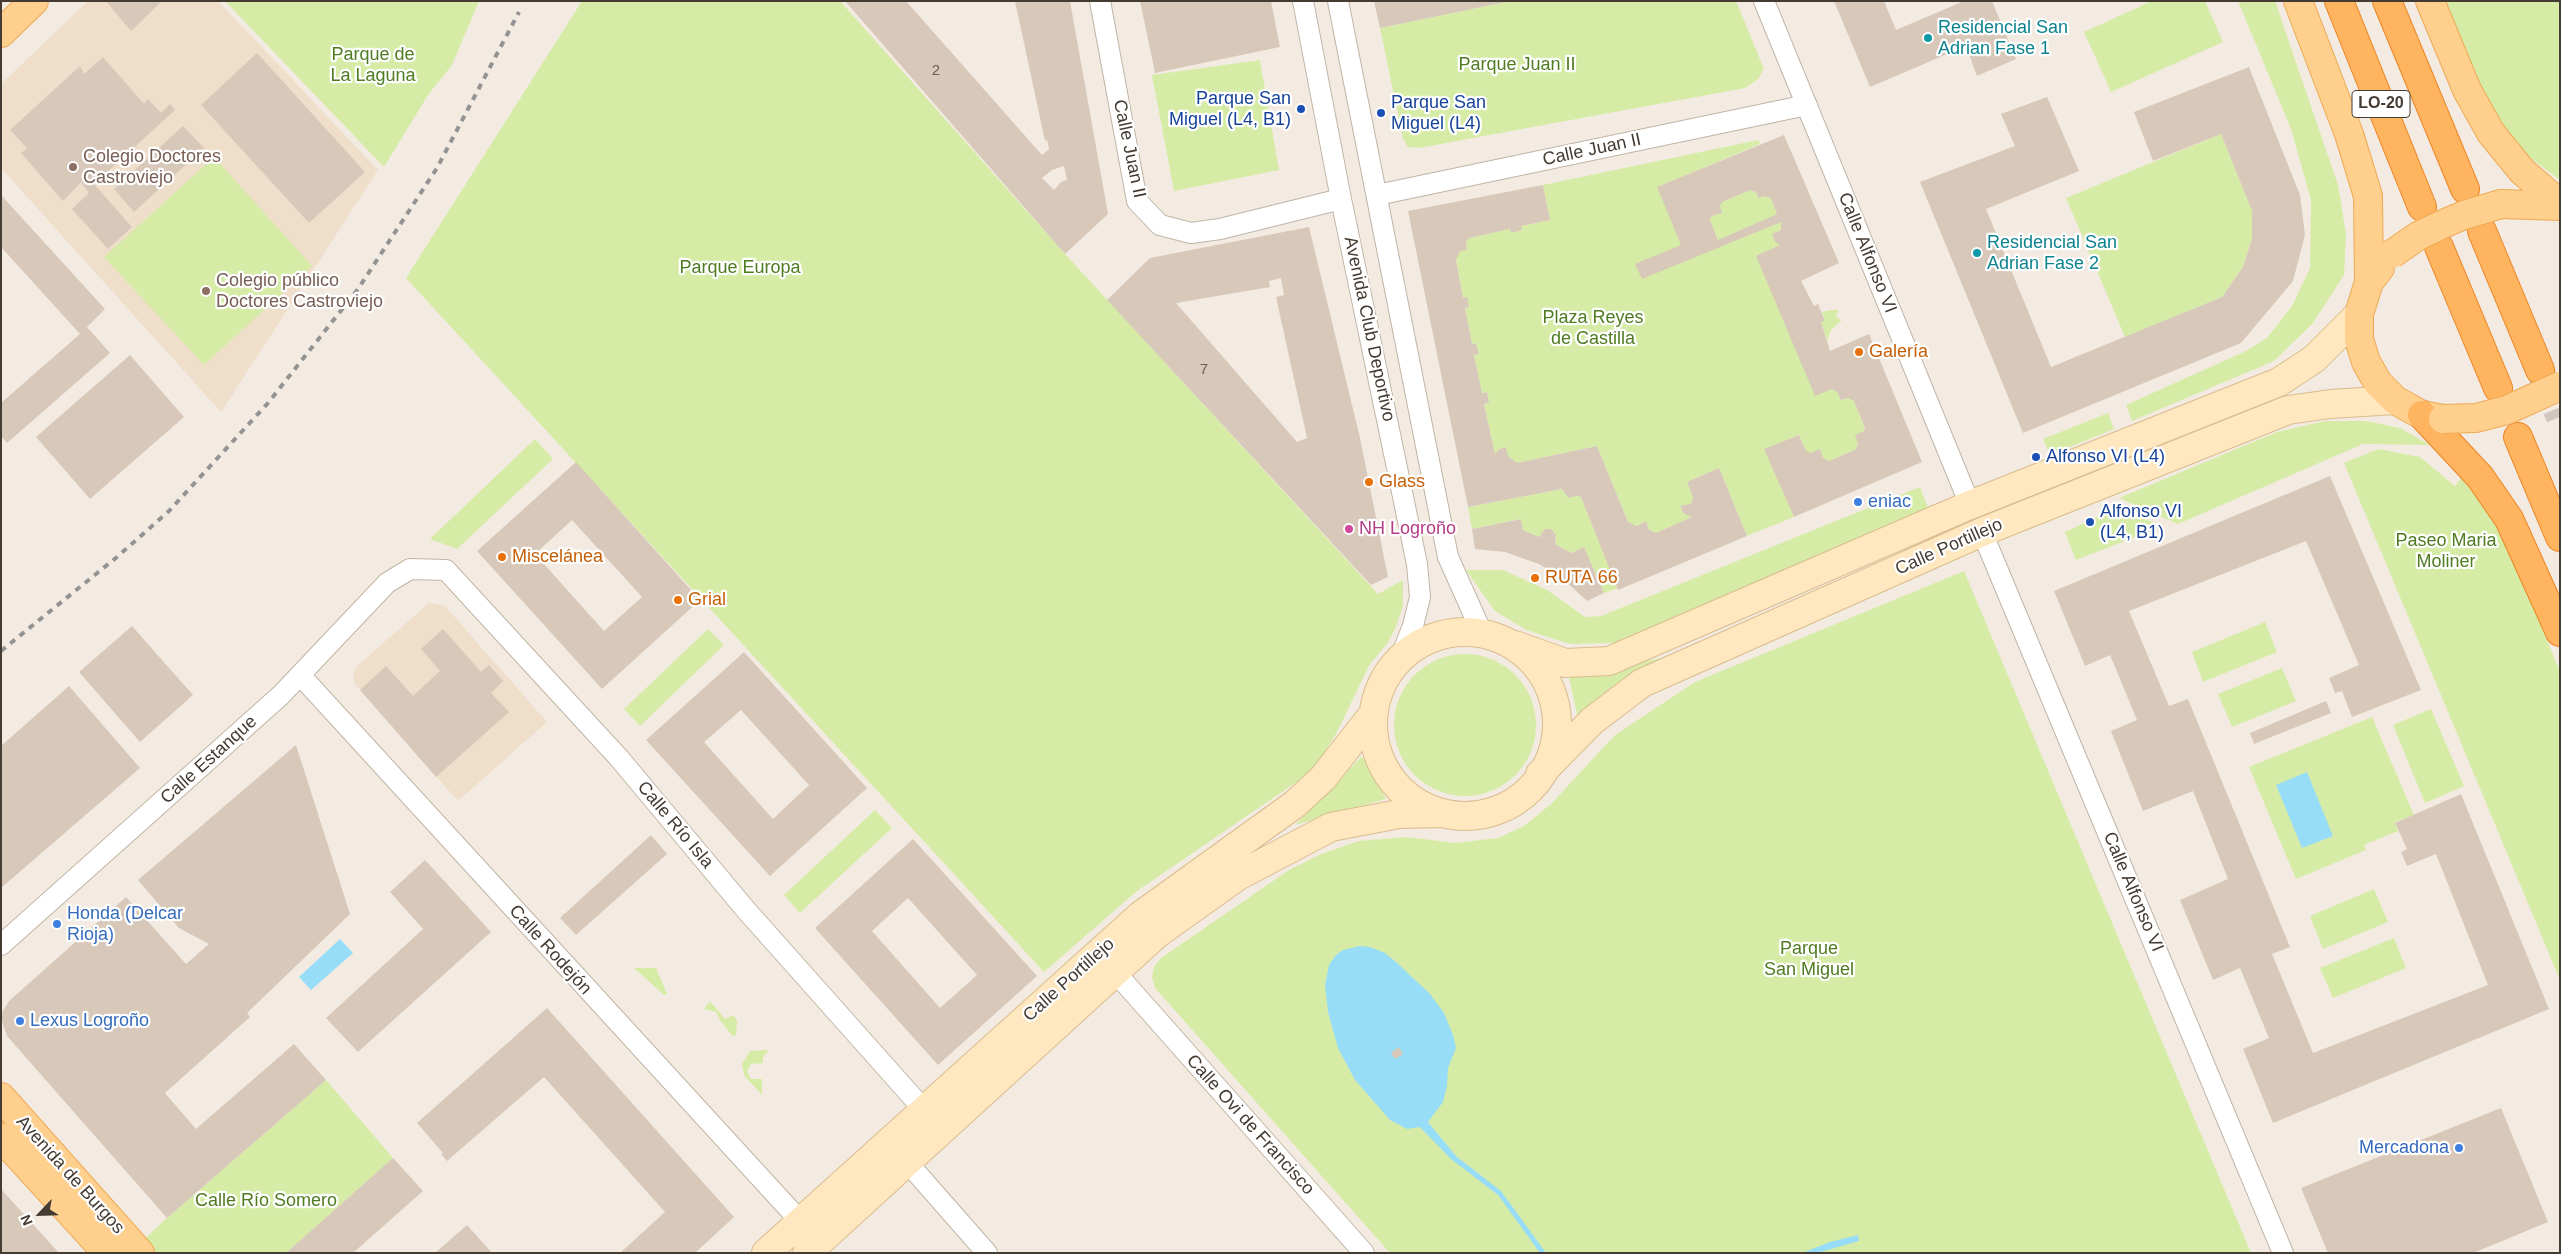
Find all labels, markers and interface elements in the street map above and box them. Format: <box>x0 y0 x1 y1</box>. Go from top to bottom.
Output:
place label: Residencial San Adrian Fase 1 <box>1938 17 2068 59</box>
marker: Residencial San Adrian Fase 1 <box>1922 32 1934 44</box>
park label: Parque de La Laguna <box>330 44 416 86</box>
park label: Parque Juan II <box>1458 54 1576 76</box>
house number: 2 <box>932 62 940 80</box>
place label: Parque San Miguel (L4, B1) <box>1169 88 1291 130</box>
road number: LO-20 <box>2352 90 2410 118</box>
place label: Parque San Miguel (L4) <box>1391 92 1486 134</box>
street label: Calle Juan II <box>1108 98 1150 200</box>
marker: Parque San Miguel (L4, B1) <box>1295 103 1307 115</box>
marker: Parque San Miguel (L4) <box>1375 107 1387 119</box>
street label: Calle Juan II <box>1541 129 1643 171</box>
place label: Colegio Doctores Castroviejo <box>83 146 221 188</box>
marker: Colegio Doctores Castroviejo <box>67 161 79 173</box>
street label: Calle Alfonso VI <box>1833 190 1901 316</box>
place label: Residencial San Adrian Fase 2 <box>1987 232 2117 274</box>
street label: Avenida Club Deportivo <box>1339 234 1399 424</box>
marker: Residencial San Adrian Fase 2 <box>1971 247 1983 259</box>
park label: Parque Europa <box>679 257 801 279</box>
place label: Colegio público Doctores Castroviejo <box>216 270 383 312</box>
marker: Colegio público Doctores Castroviejo <box>200 285 212 297</box>
park label: Plaza Reyes de Castilla <box>1542 307 1644 350</box>
place label: Galería <box>1869 341 1928 363</box>
marker: Galería <box>1853 346 1865 358</box>
house number: 7 <box>1200 361 1208 379</box>
place label: Alfonso VI (L4) <box>2046 446 2165 468</box>
marker: Alfonso VI (L4) <box>2030 451 2042 463</box>
place label: Glass <box>1379 471 1425 493</box>
marker: Glass <box>1363 476 1375 488</box>
place label: eniac <box>1868 491 1911 513</box>
marker: eniac <box>1852 496 1864 508</box>
place label: Alfonso VI (L4, B1) <box>2100 501 2182 544</box>
street label: Calle Portillejo <box>1892 514 2006 580</box>
marker: Alfonso VI (L4, B1) <box>2084 516 2096 528</box>
place label: NH Logroño <box>1359 518 1456 540</box>
marker: NH Logroño <box>1343 523 1355 535</box>
park label: Paseo Maria Moliner <box>2395 530 2497 572</box>
place label: Miscelánea <box>512 546 603 568</box>
marker: Miscelánea <box>496 551 508 563</box>
place label: RUTA 66 <box>1545 567 1618 589</box>
marker: RUTA 66 <box>1529 572 1541 584</box>
place label: Grial <box>688 589 726 611</box>
marker: Grial <box>672 594 684 606</box>
street label: Calle Estanque <box>156 711 262 809</box>
street label: Calle Río Isla <box>632 777 718 873</box>
street label: Calle Alfonso VI <box>2098 829 2168 955</box>
street label: Calle Rodejón <box>504 901 596 999</box>
place label: Honda (Delcar Rioja) <box>67 903 183 946</box>
marker: Honda (Delcar Rioja) <box>51 918 63 930</box>
street label: Calle Portillejo <box>1019 933 1119 1027</box>
park label: Parque San Miguel <box>1764 938 1854 981</box>
place label: Lexus Logroño <box>30 1010 149 1032</box>
marker: Lexus Logroño <box>14 1015 26 1027</box>
street label: Calle Ovi de Francisco <box>1181 1050 1319 1200</box>
street label: Avenida de Burgos <box>11 1111 129 1239</box>
place label: Mercadona <box>2359 1137 2449 1159</box>
marker: Mercadona <box>2453 1142 2465 1154</box>
north arrow <box>15 1189 65 1239</box>
park label: Calle Río Somero <box>195 1190 337 1212</box>
text: N <box>17 1212 36 1228</box>

